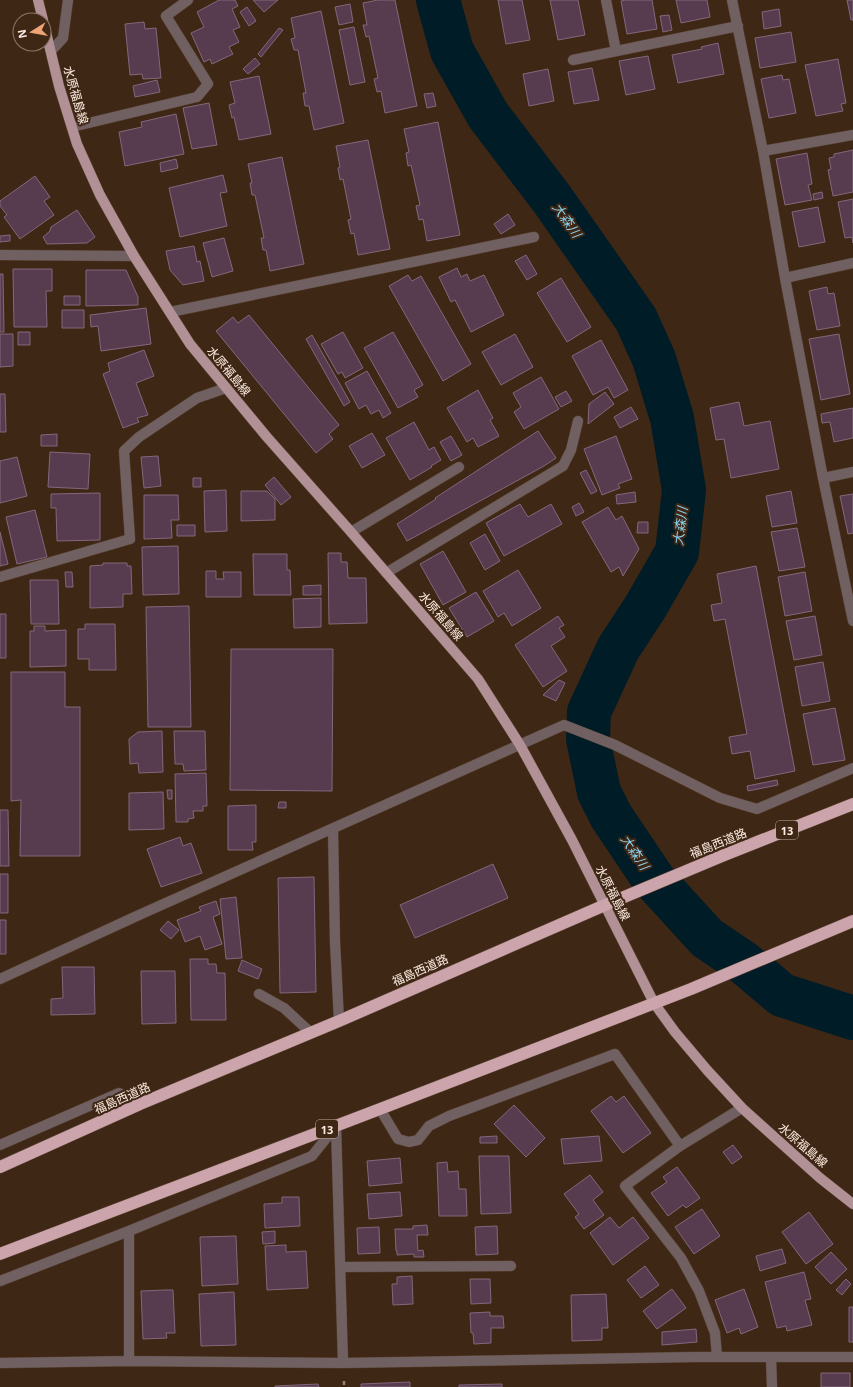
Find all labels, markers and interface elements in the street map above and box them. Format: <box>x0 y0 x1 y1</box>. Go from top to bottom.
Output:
north arrow <box>12 12 52 52</box>
text: N <box>13 28 30 40</box>
street label: 水原福島線 <box>60 64 92 126</box>
water label: 大森川 <box>548 199 587 243</box>
street label: 水原福島線 <box>203 343 255 399</box>
water label: 大森川 <box>669 504 692 546</box>
street label: 水原福島線 <box>415 588 467 644</box>
road number: 13 <box>776 821 798 839</box>
street label: 福島西道路 <box>687 824 749 862</box>
water label: 大森川 <box>617 831 654 875</box>
street label: 水原福島線 <box>592 862 634 924</box>
street label: 福島西道路 <box>389 950 451 990</box>
street label: 福島西道路 <box>91 1078 153 1118</box>
street label: 水原福島線 <box>775 1119 831 1171</box>
road number: 13 <box>316 1120 338 1138</box>

